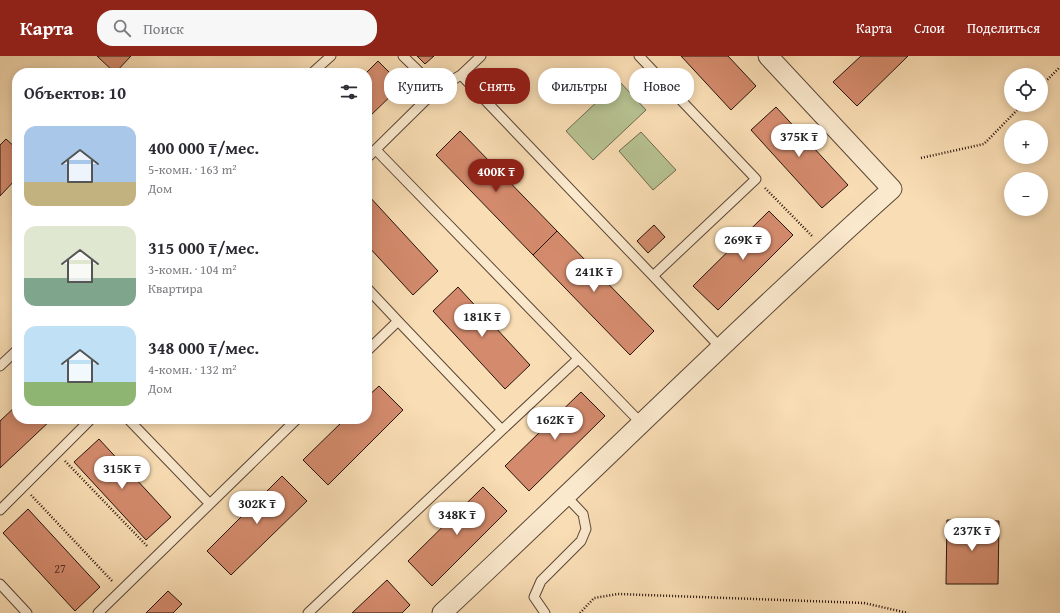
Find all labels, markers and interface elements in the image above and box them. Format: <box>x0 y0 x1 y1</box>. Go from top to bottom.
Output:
search box <box>97 10 377 46</box>
text: Карта <box>20 14 73 42</box>
icon: search <box>111 17 133 39</box>
text: Поиск <box>143 18 184 39</box>
text: Карта <box>856 18 892 38</box>
text: Слои <box>914 18 945 38</box>
text: Поделиться <box>967 18 1040 38</box>
chip: Купить <box>384 68 457 104</box>
chip: Снять <box>465 68 530 104</box>
chip: Фильтры <box>538 68 621 104</box>
chip: Новое <box>629 68 694 104</box>
map controls <box>1004 68 1048 216</box>
button: locate <box>1004 68 1048 112</box>
text: Объектов: 10 <box>24 80 126 105</box>
icon: filters <box>338 81 360 103</box>
button: + <box>1004 120 1048 164</box>
pin: 375K ₸ <box>766 124 832 158</box>
text: 375K ₸ <box>780 127 818 146</box>
text: 400 000 ₸/мес. <box>148 135 259 160</box>
icon: home <box>56 142 104 190</box>
pin: 400K ₸ <box>463 159 529 193</box>
text: 5-комн. · 163 m² <box>148 160 237 179</box>
text: 400K ₸ <box>477 162 515 181</box>
button: − <box>1004 172 1048 216</box>
text: Дом <box>148 179 172 198</box>
pin: 269K ₸ <box>710 227 776 261</box>
text: 269K ₸ <box>724 230 762 249</box>
text: 315 000 ₸/мес. <box>148 235 259 260</box>
icon: home <box>56 242 104 290</box>
pin: 241K ₸ <box>561 259 627 293</box>
text: 3-комн. · 104 m² <box>148 260 237 279</box>
text: 241K ₸ <box>575 262 613 281</box>
text: Квартира <box>148 279 203 298</box>
pin: 181K ₸ <box>449 304 515 338</box>
text: 181K ₸ <box>463 307 501 326</box>
text: 348 000 ₸/мес. <box>148 335 259 360</box>
icon: home <box>56 342 104 390</box>
text: 4-комн. · 132 m² <box>148 360 237 379</box>
text: Дом <box>148 379 172 398</box>
pin: 162K ₸ <box>522 407 588 441</box>
text: 162K ₸ <box>536 410 574 429</box>
pin: 315K ₸ <box>89 456 155 490</box>
text: 315K ₸ <box>103 459 141 478</box>
pin: 302K ₸ <box>224 491 290 525</box>
text: 302K ₸ <box>238 494 276 513</box>
pin: 348K ₸ <box>424 502 490 536</box>
text: 348K ₸ <box>438 505 476 524</box>
pin: 237K ₸ <box>939 518 1005 552</box>
text: 237K ₸ <box>953 521 991 540</box>
house number: 27 <box>54 560 66 577</box>

